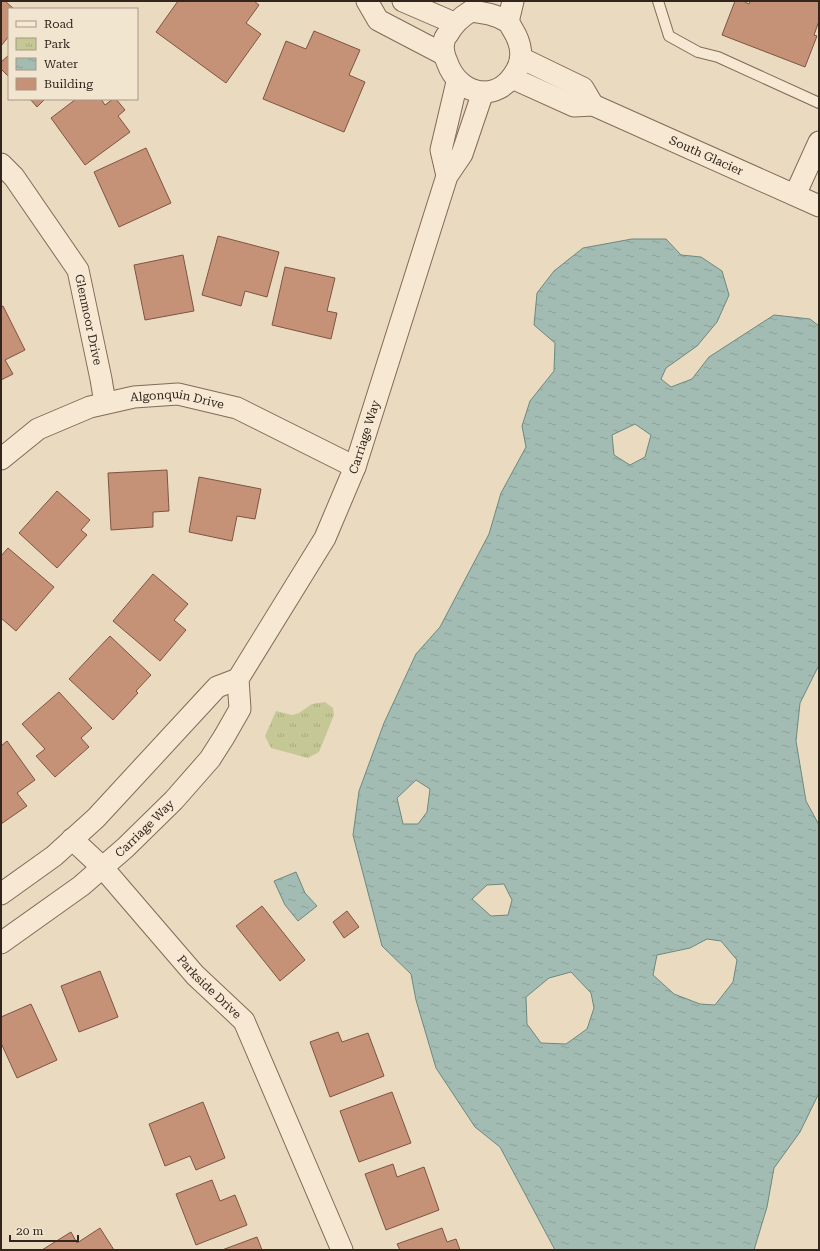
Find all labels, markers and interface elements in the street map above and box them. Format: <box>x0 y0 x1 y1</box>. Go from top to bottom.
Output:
legend <box>8 8 138 100</box>
text: Road <box>44 17 74 31</box>
text: Park <box>44 37 71 51</box>
text: Water <box>44 57 78 71</box>
text: Building <box>44 77 93 91</box>
street label: South Glacier <box>667 133 745 178</box>
street label: Glenmoor Drive <box>72 273 105 367</box>
street label: Algonquin Drive <box>130 387 226 412</box>
street label: Carriage Way <box>346 398 383 476</box>
street label: Carriage Way <box>112 796 178 860</box>
street label: Parkside Drive <box>174 952 244 1022</box>
scale bar <box>10 1217 78 1243</box>
text: 20 m <box>16 1224 43 1238</box>

